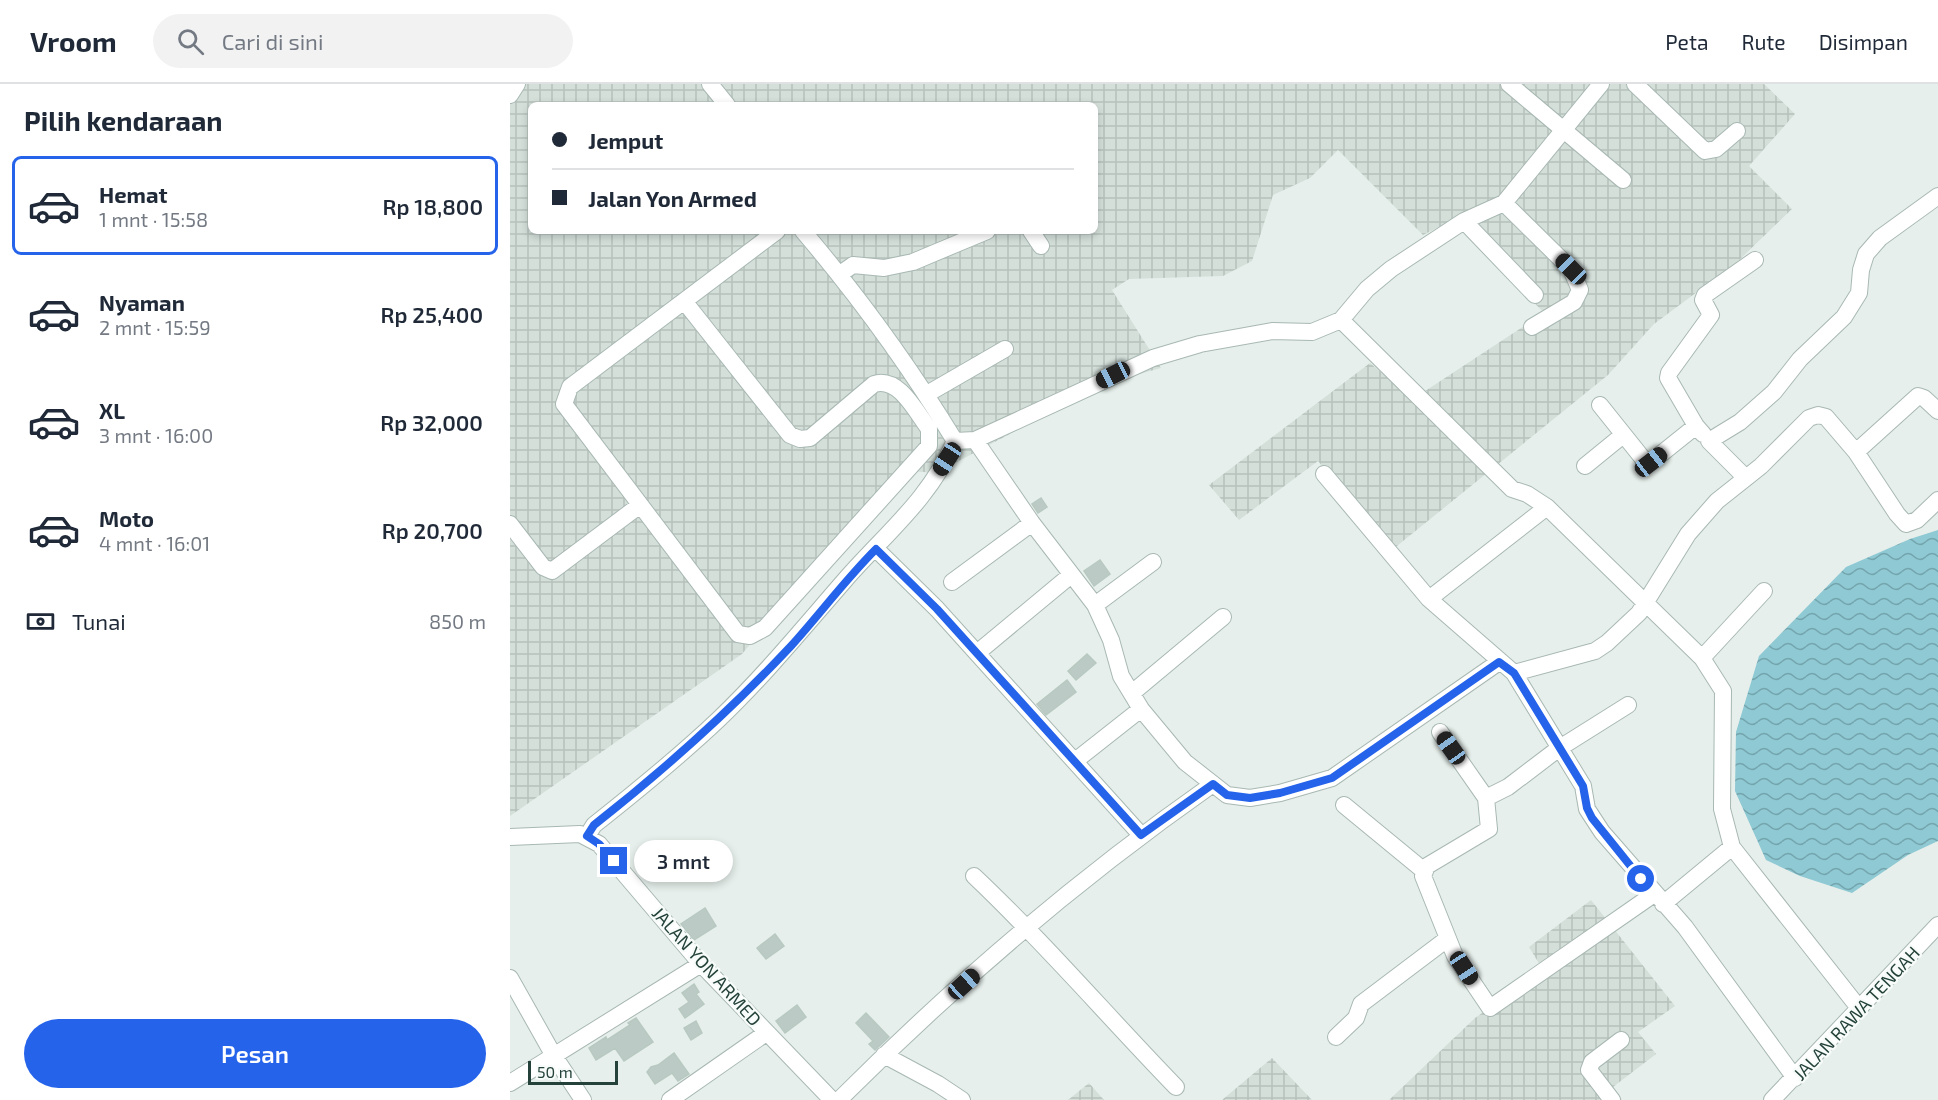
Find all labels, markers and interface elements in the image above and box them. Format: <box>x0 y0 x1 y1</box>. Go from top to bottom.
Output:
search box <box>153 14 573 68</box>
text: Vroom <box>30 24 117 58</box>
icon: search <box>174 25 207 58</box>
text: Cari di sini <box>222 28 323 54</box>
text: Peta <box>1665 29 1708 54</box>
text: Rute <box>1741 29 1786 54</box>
text: Disimpan <box>1819 29 1908 54</box>
text: Pilih kendaraan <box>24 104 223 136</box>
text: Jemput <box>588 127 663 153</box>
icon: car <box>27 179 81 233</box>
text: Hemat <box>99 181 168 207</box>
text: Jalan Yon Armed <box>588 185 757 211</box>
text: Rp 18,800 <box>382 193 483 219</box>
text: 1 mnt · 15:58 <box>99 207 208 231</box>
car <box>1552 250 1590 288</box>
icon: car <box>27 287 81 341</box>
text: Nyaman <box>99 289 185 315</box>
text: Rp 25,400 <box>380 301 483 327</box>
text: 2 mnt · 15:59 <box>99 315 211 339</box>
car <box>1093 359 1133 391</box>
icon: car <box>27 395 81 449</box>
text: XL <box>99 397 125 423</box>
text: Rp 32,000 <box>380 409 483 435</box>
text: 3 mnt · 16:00 <box>99 423 213 447</box>
car <box>930 439 964 479</box>
car <box>1631 444 1671 480</box>
icon: car <box>27 503 81 557</box>
text: Moto <box>99 505 154 531</box>
text: Rp 20,700 <box>382 517 483 543</box>
text: 4 mnt · 16:01 <box>99 531 210 555</box>
icon: cash <box>24 605 57 638</box>
text: Tunai <box>72 608 126 634</box>
text: 850 m <box>429 609 486 633</box>
car <box>1433 728 1469 768</box>
callout: 3 mnt <box>635 840 734 882</box>
route end <box>600 847 627 874</box>
text: 3 mnt <box>657 849 710 873</box>
route start <box>1627 865 1654 892</box>
street label: JALAN YON ARMED <box>648 902 766 1030</box>
street label: JALAN RAWA TENGAH <box>1788 941 1924 1085</box>
car <box>1447 948 1481 988</box>
car <box>945 965 983 1003</box>
button: Pesan <box>24 1019 486 1088</box>
scale bar <box>528 1058 618 1086</box>
text: 50 m <box>537 1062 573 1081</box>

